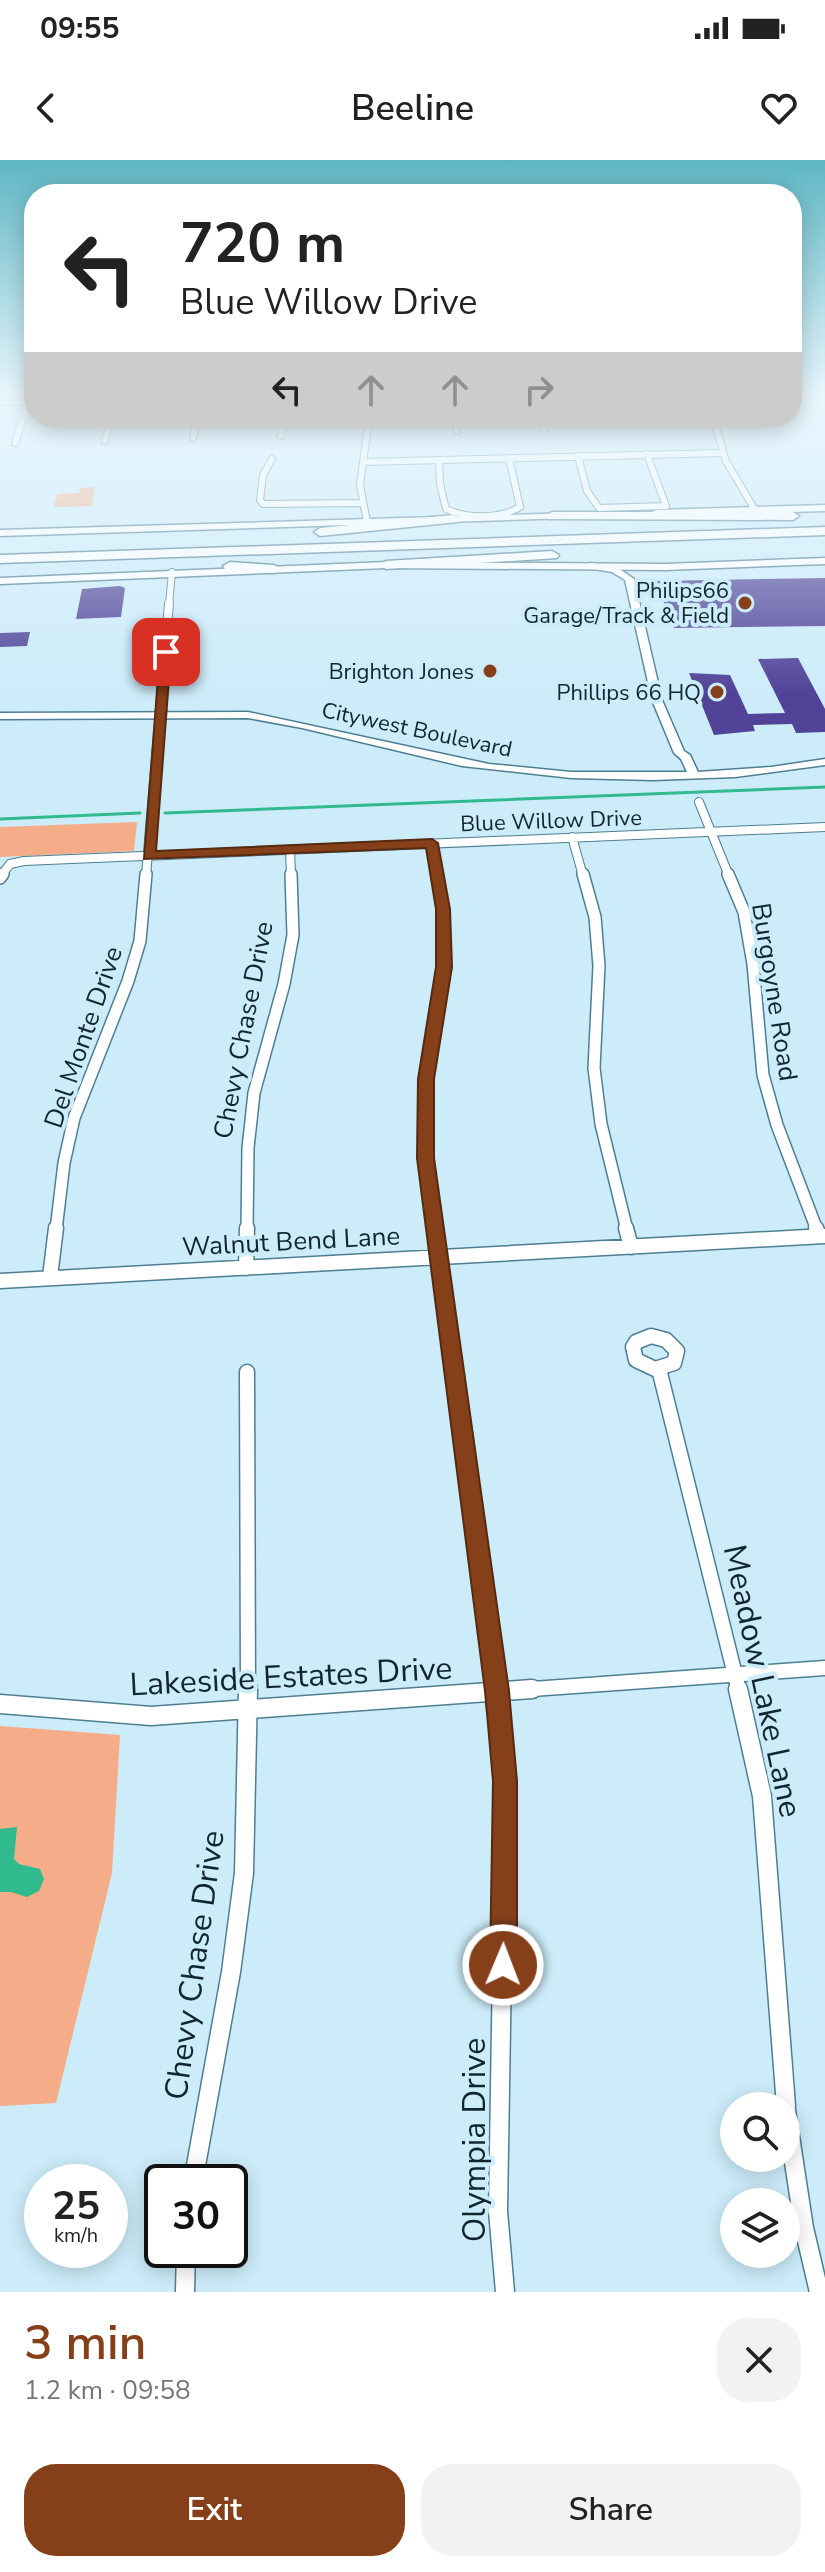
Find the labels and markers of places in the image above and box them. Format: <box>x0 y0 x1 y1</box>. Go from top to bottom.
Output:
place label: Philips66 Garage/Track & Field <box>523 576 729 631</box>
marker: Philips66 Garage/Track & Field <box>736 594 754 612</box>
pin <box>132 618 200 686</box>
place label: Brighton Jones <box>329 657 474 687</box>
marker: Brighton Jones <box>481 662 499 680</box>
place label: Phillips 66 HQ <box>557 678 701 708</box>
marker: Phillips 66 HQ <box>708 683 726 701</box>

